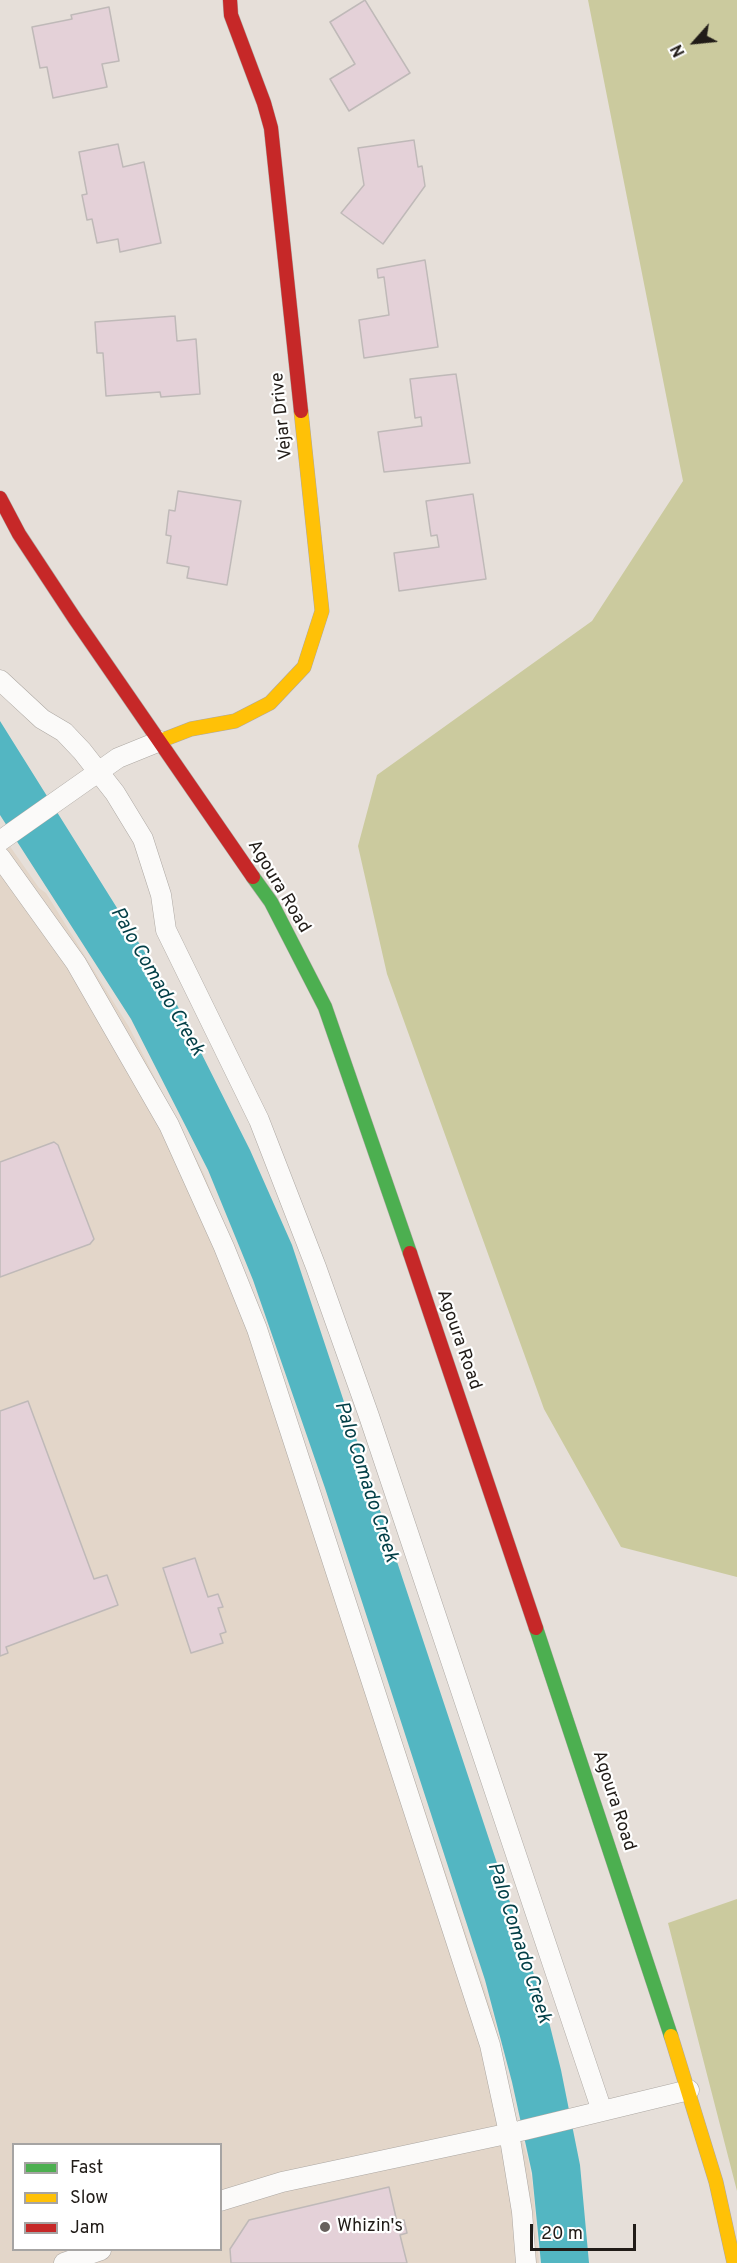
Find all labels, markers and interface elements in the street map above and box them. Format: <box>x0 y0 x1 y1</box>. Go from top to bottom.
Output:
north arrow <box>665 12 725 72</box>
text: N <box>667 41 690 60</box>
street label: Vejar Drive <box>268 371 298 461</box>
street label: Agoura Road <box>242 837 314 937</box>
water label: Palo Comado Creek <box>104 903 208 1061</box>
street label: Agoura Road <box>431 1287 485 1393</box>
water label: Palo Comado Creek <box>328 1399 402 1565</box>
street label: Agoura Road <box>587 1748 639 1854</box>
water label: Palo Comado Creek <box>481 1860 555 2026</box>
legend <box>12 2143 222 2251</box>
text: Fast <box>70 2157 103 2180</box>
text: Slow <box>70 2187 108 2210</box>
scale bar <box>533 2212 640 2250</box>
place label: Whizin's <box>337 2216 403 2238</box>
text: Jam <box>70 2217 105 2240</box>
marker: Whizin's <box>318 2220 332 2234</box>
text: 20 m <box>541 2223 583 2246</box>

